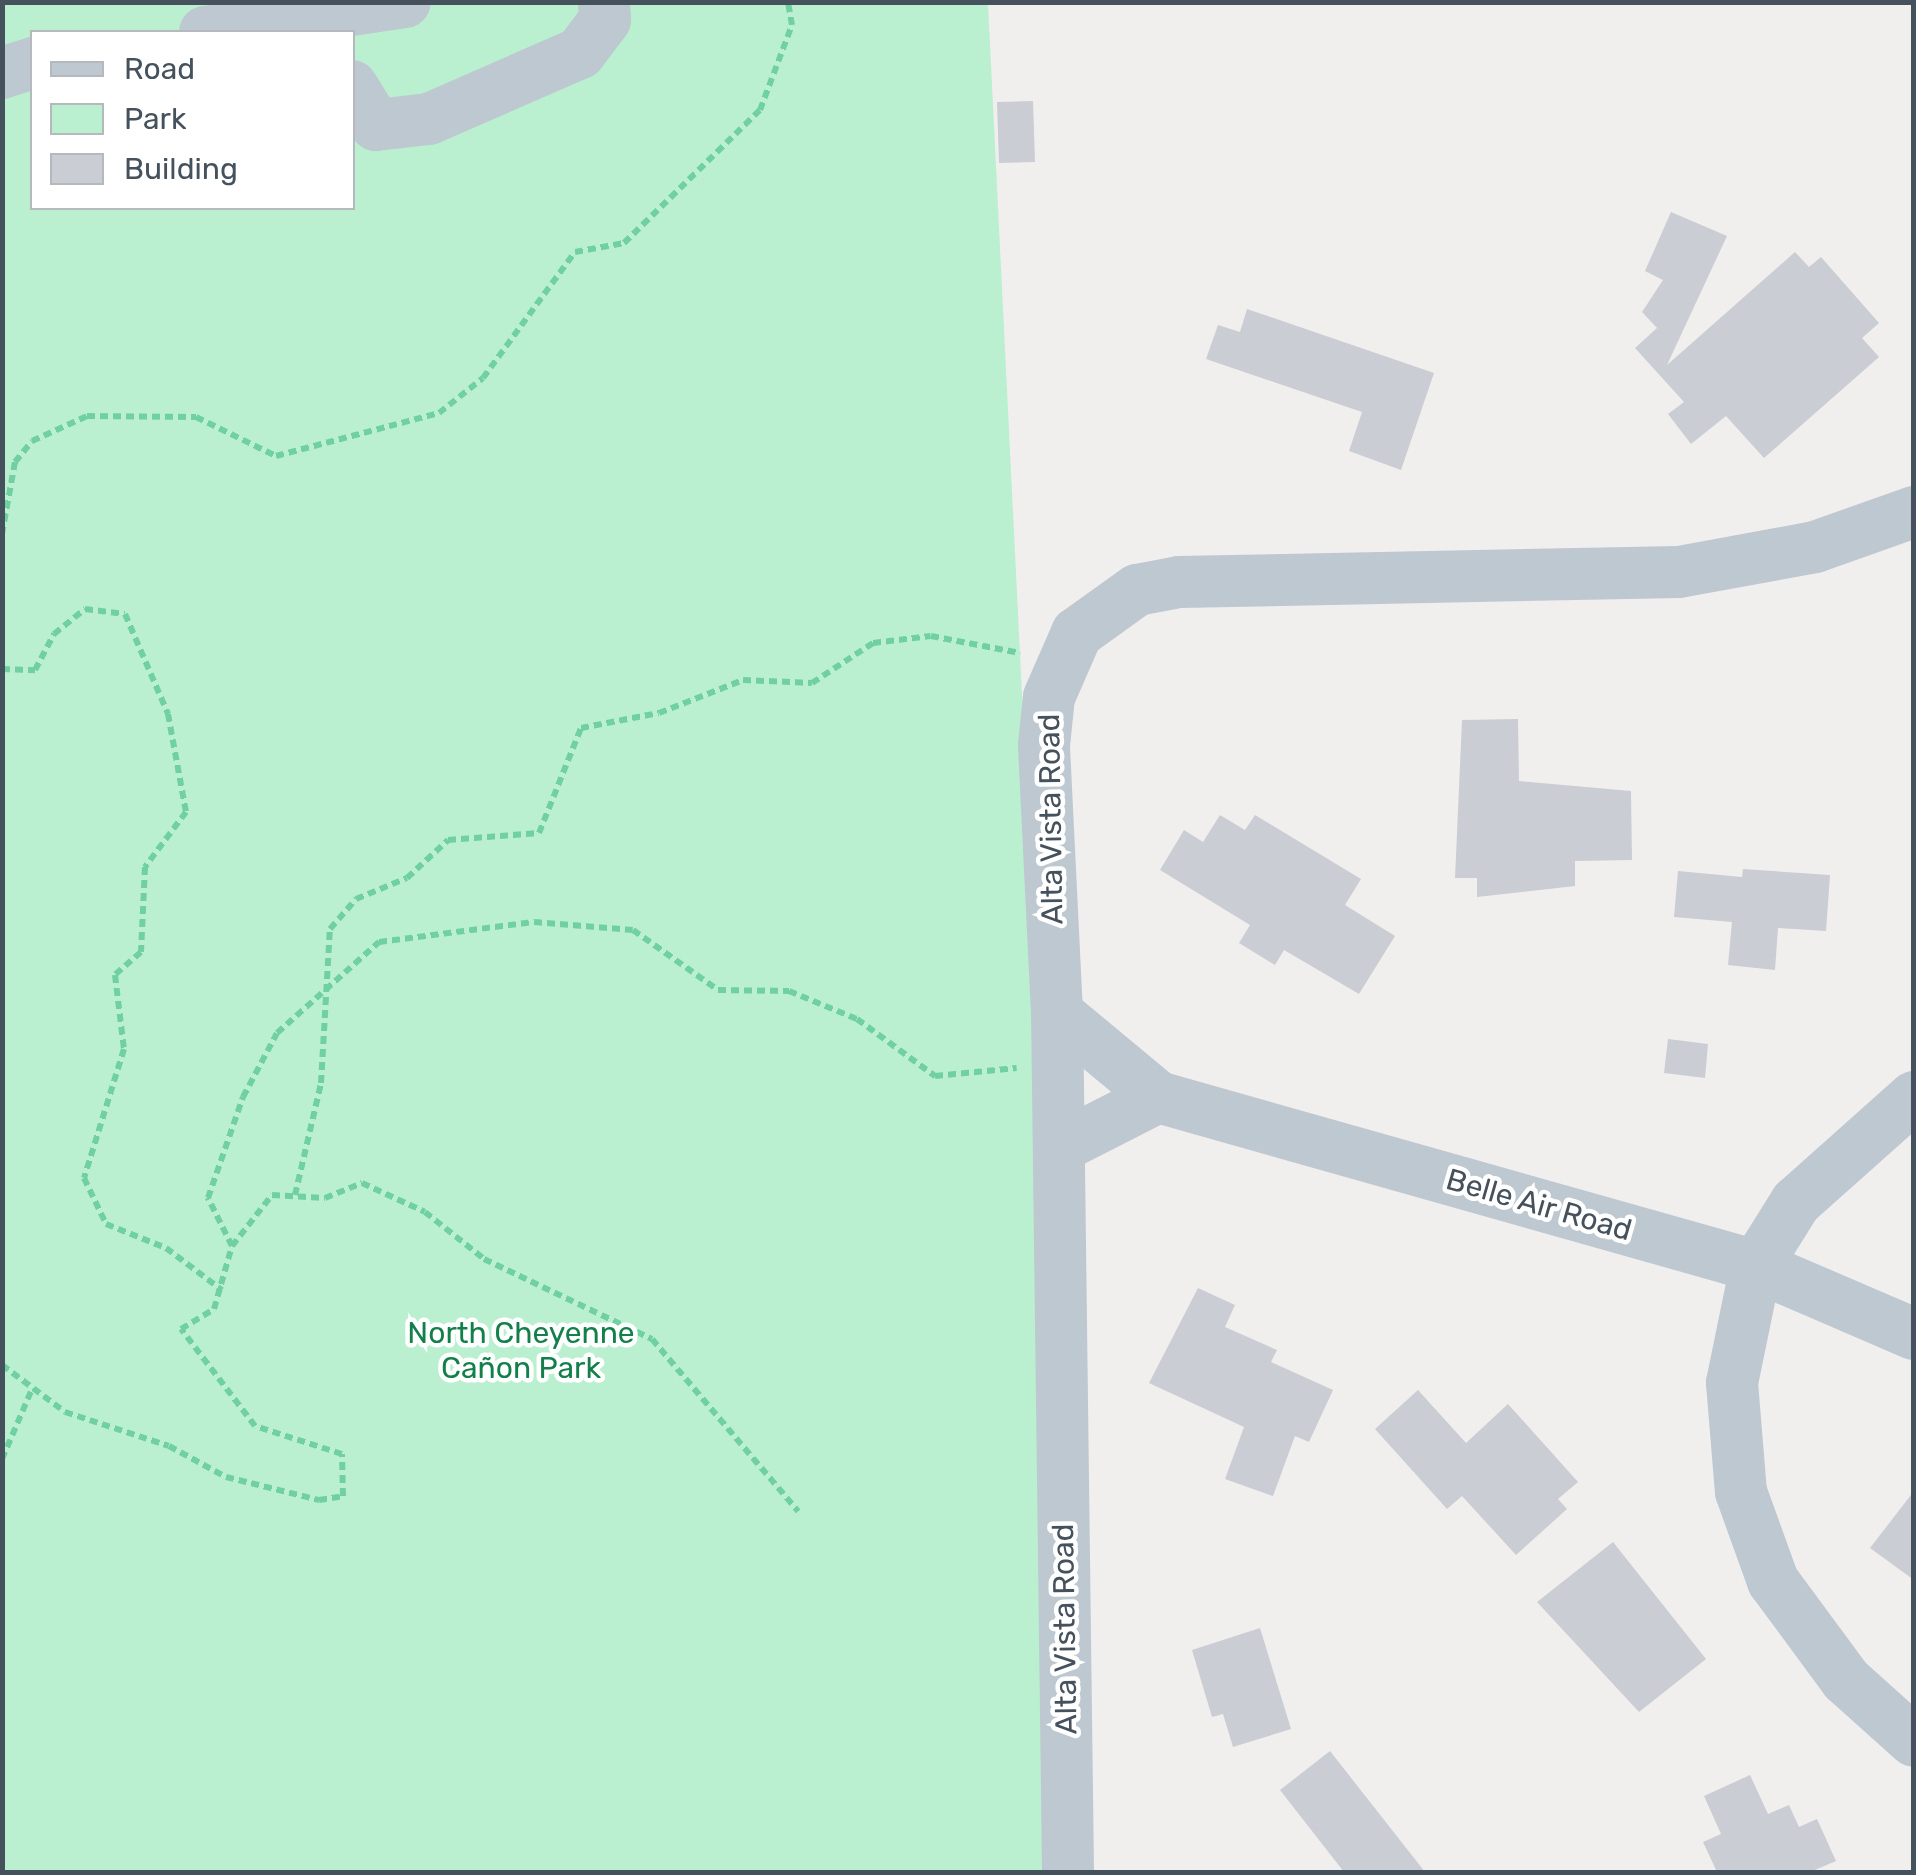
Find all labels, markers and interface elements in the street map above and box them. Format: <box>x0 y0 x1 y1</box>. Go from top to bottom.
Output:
legend <box>30 30 355 210</box>
text: Road <box>124 51 195 87</box>
text: Park <box>124 101 186 137</box>
text: Building <box>124 151 238 187</box>
street label: Alta Vista Road <box>1031 713 1071 925</box>
street label: Belle Air Road <box>1441 1161 1637 1249</box>
park label: North Cheyenne Cañon Park <box>407 1315 635 1386</box>
street label: Alta Vista Road <box>1045 1523 1085 1735</box>

